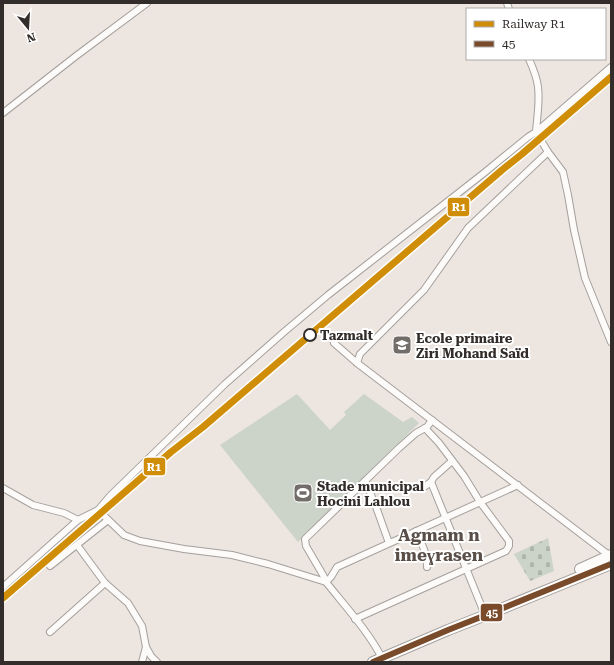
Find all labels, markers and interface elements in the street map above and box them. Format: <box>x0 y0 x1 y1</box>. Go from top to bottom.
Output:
north arrow <box>8 8 48 48</box>
legend <box>466 8 606 60</box>
text: Railway R1 <box>502 17 566 31</box>
text: N <box>24 30 37 45</box>
text: 45 <box>502 37 516 51</box>
line badge: R1 <box>447 197 470 217</box>
text: R1 <box>452 201 466 214</box>
marker: Tazmalt <box>303 328 317 342</box>
place label: Tazmalt <box>320 328 374 343</box>
place label: Ecole primaire Ziri Mohand Saïd <box>416 331 529 361</box>
school or university icon: Ecole primaire Ziri Mohand Saïd <box>391 334 413 356</box>
line badge: R1 <box>143 457 166 476</box>
text: R1 <box>147 461 161 474</box>
place label: Stade municipal Hocini Lahlou <box>317 479 425 509</box>
sports icon: Stade municipal Hocini Lahlou <box>292 482 314 504</box>
district label: Agmam n imeɣrasen <box>395 525 484 565</box>
line badge: 45 <box>480 603 503 622</box>
text: 45 <box>486 607 498 620</box>

